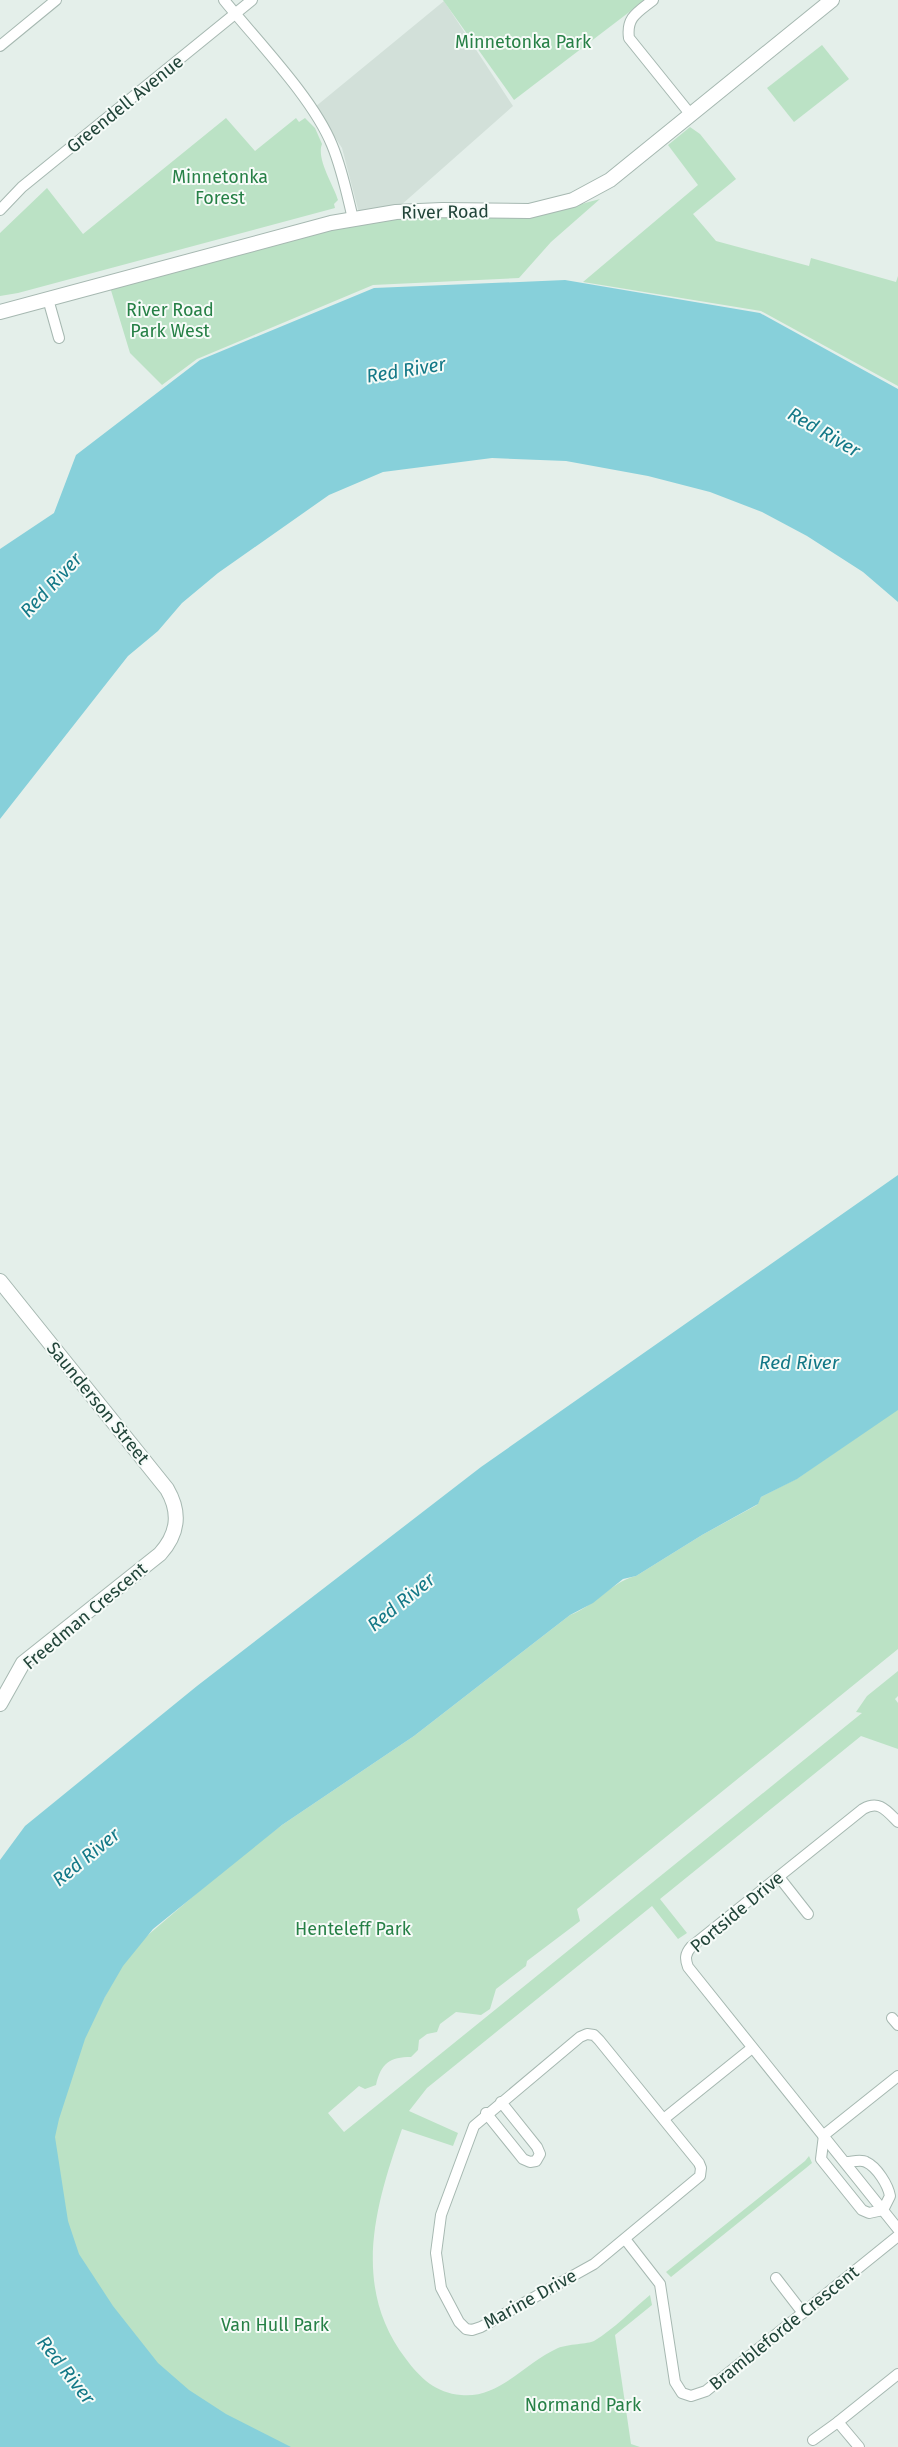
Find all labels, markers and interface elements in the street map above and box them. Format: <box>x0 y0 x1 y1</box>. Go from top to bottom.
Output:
park label: Minnetonka Park <box>455 31 592 53</box>
street label: Greendell Avenue <box>62 50 188 158</box>
park label: Minnetonka Forest <box>172 166 268 209</box>
street label: River Road <box>401 200 489 224</box>
park label: River Road Park West <box>126 299 214 342</box>
water label: Red River <box>365 352 448 388</box>
water label: Red River <box>784 402 865 462</box>
water label: Red River <box>15 547 87 622</box>
street label: Saunderson Street <box>42 1337 154 1469</box>
water label: Red River <box>759 1351 840 1374</box>
street label: Freedman Crescent <box>19 1557 152 1674</box>
water label: Red River <box>363 1567 440 1636</box>
water label: Red River <box>48 1822 125 1891</box>
street label: Portside Drive <box>686 1867 788 1957</box>
park label: Henteleff Park <box>295 1918 412 1940</box>
street label: Brambleforde Crescent <box>705 2261 864 2395</box>
street label: Marine Drive <box>480 2264 580 2334</box>
park label: Van Hull Park <box>221 2314 330 2336</box>
water label: Red River <box>32 2331 100 2409</box>
park label: Normand Park <box>525 2394 642 2416</box>

